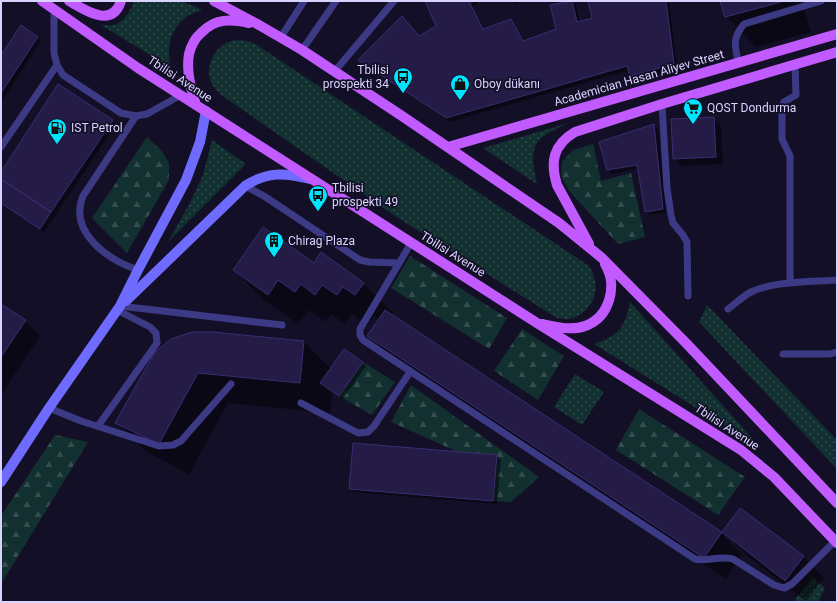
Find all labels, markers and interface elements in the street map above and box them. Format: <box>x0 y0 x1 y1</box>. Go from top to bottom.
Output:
street label: Academician Hasan Aliyev Street <box>553 47 726 109</box>
street label: Tbilisi Avenue <box>145 53 215 105</box>
place label: Tbilisi prospekti 34 <box>323 63 389 91</box>
bus stop icon: Tbilisi prospekti 34 <box>392 66 414 94</box>
shop icon: Oboy dükanı <box>449 73 471 101</box>
place label: Oboy dükanı <box>474 77 540 91</box>
supermarket icon: QOST Dondurma <box>682 97 704 125</box>
place label: QOST Dondurma <box>707 101 796 115</box>
fuel station icon: IST Petrol <box>46 117 68 145</box>
place label: IST Petrol <box>71 121 123 135</box>
place label: Tbilisi prospekti 49 <box>332 181 398 209</box>
bus stop icon: Tbilisi prospekti 49 <box>307 184 329 212</box>
street label: Tbilisi Avenue <box>418 228 488 280</box>
building icon: Chirag Plaza <box>263 230 285 258</box>
place label: Chirag Plaza <box>288 234 355 248</box>
street label: Tbilisi Avenue <box>692 401 762 453</box>

